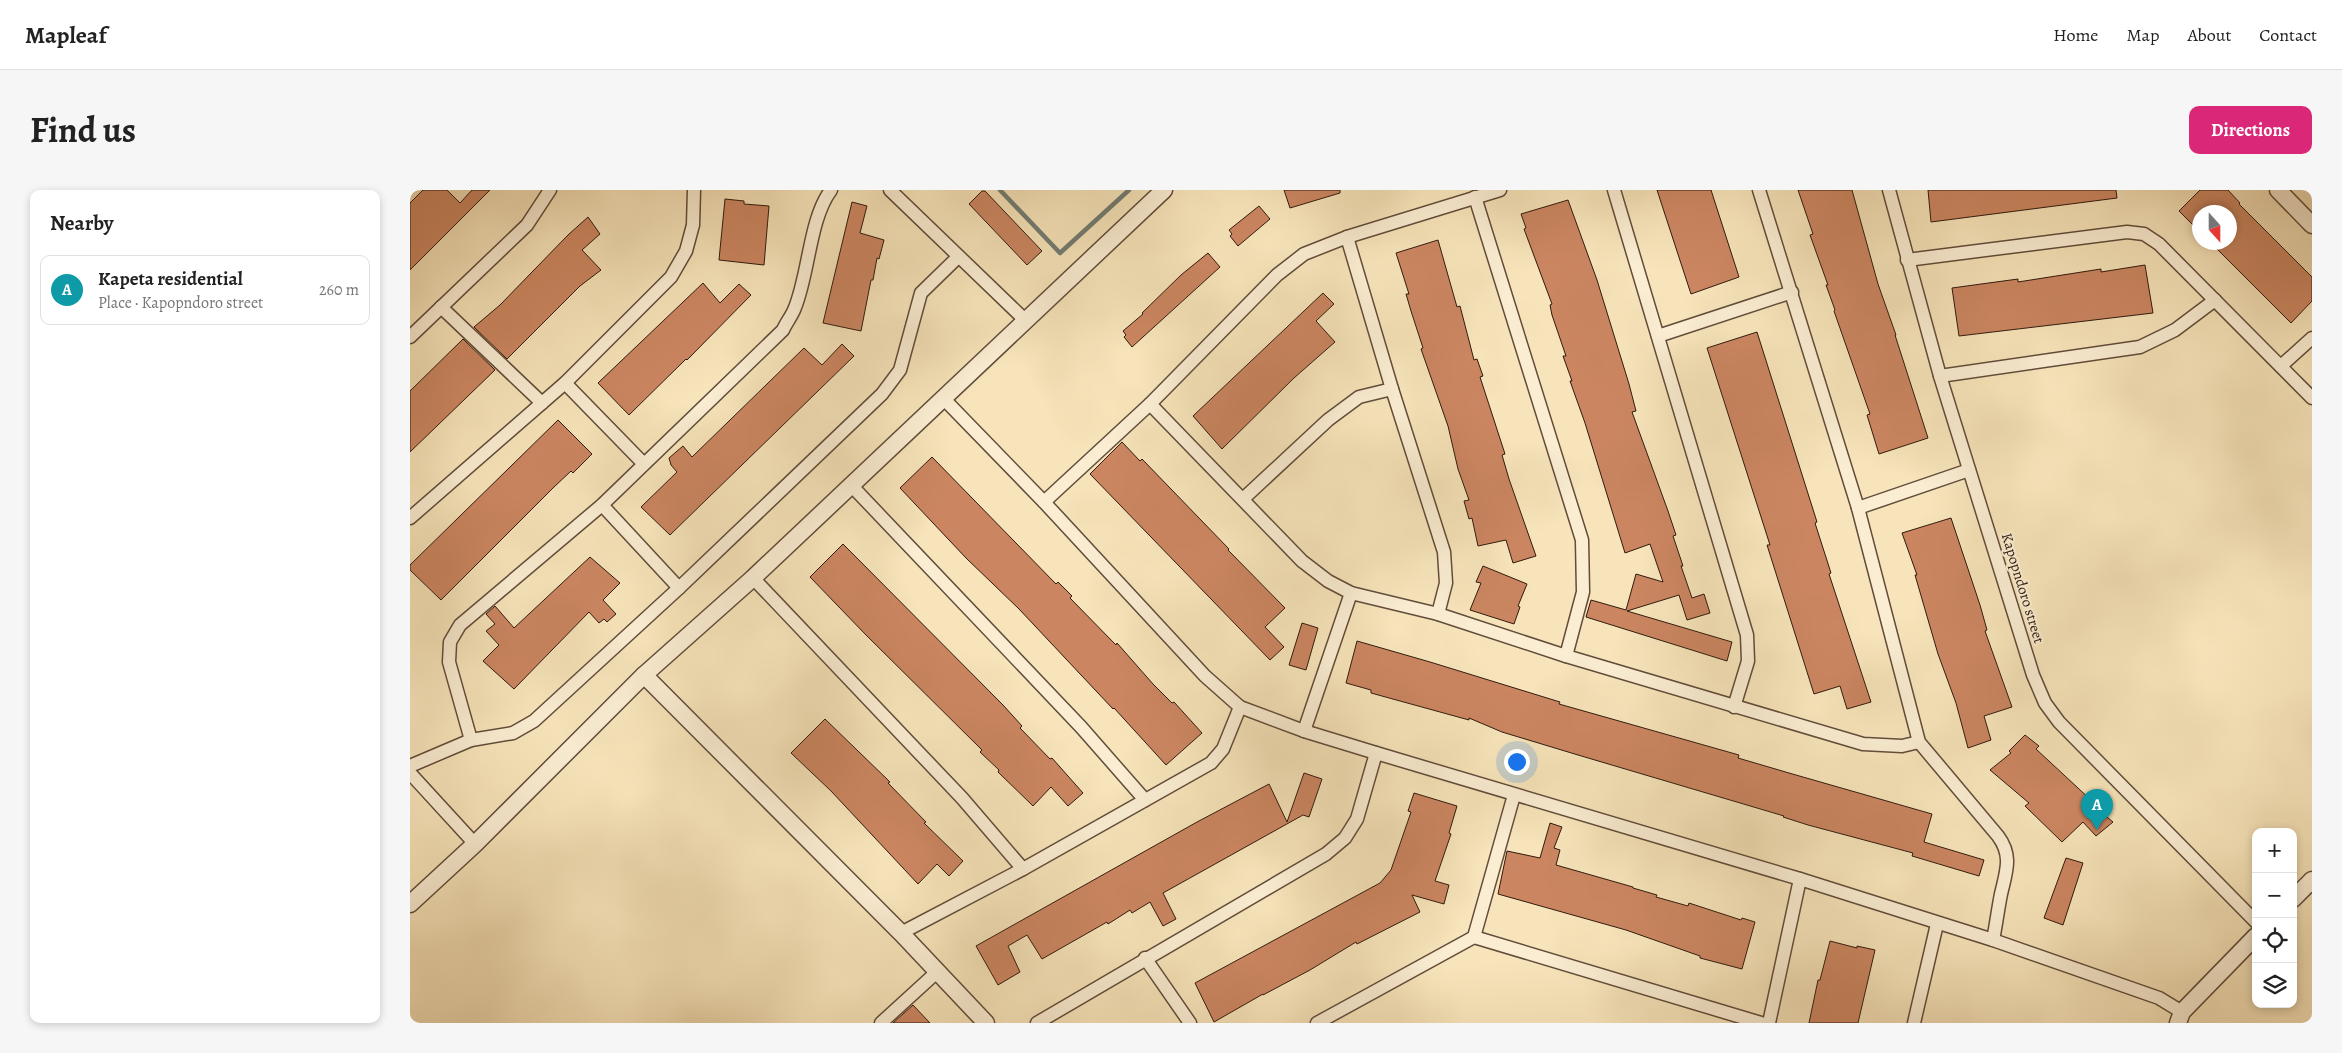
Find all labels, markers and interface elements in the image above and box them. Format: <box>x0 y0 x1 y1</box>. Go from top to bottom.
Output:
text: Mapleaf <box>25 19 107 51</box>
text: Home <box>2053 23 2098 47</box>
text: Map <box>2126 23 2159 47</box>
text: About <box>2187 23 2231 47</box>
text: Contact <box>2259 23 2317 47</box>
text: Find us <box>30 106 136 154</box>
button: Directions <box>2189 106 2312 154</box>
north arrow <box>2192 205 2237 250</box>
text: Nearby <box>50 209 113 237</box>
text: Kapeta residential <box>98 266 243 292</box>
text: A <box>62 279 72 301</box>
text: 260 m <box>319 279 359 301</box>
text: Place · Kapopndoro street <box>98 292 263 314</box>
street label: Kapopndoro street <box>1997 530 2049 646</box>
your location <box>1504 749 1530 775</box>
pin: A <box>2081 789 2113 830</box>
map controls <box>2252 828 2297 1008</box>
button: + <box>2252 828 2297 873</box>
button: − <box>2252 873 2297 918</box>
button: locate <box>2252 918 2297 963</box>
button: layers <box>2252 963 2297 1008</box>

